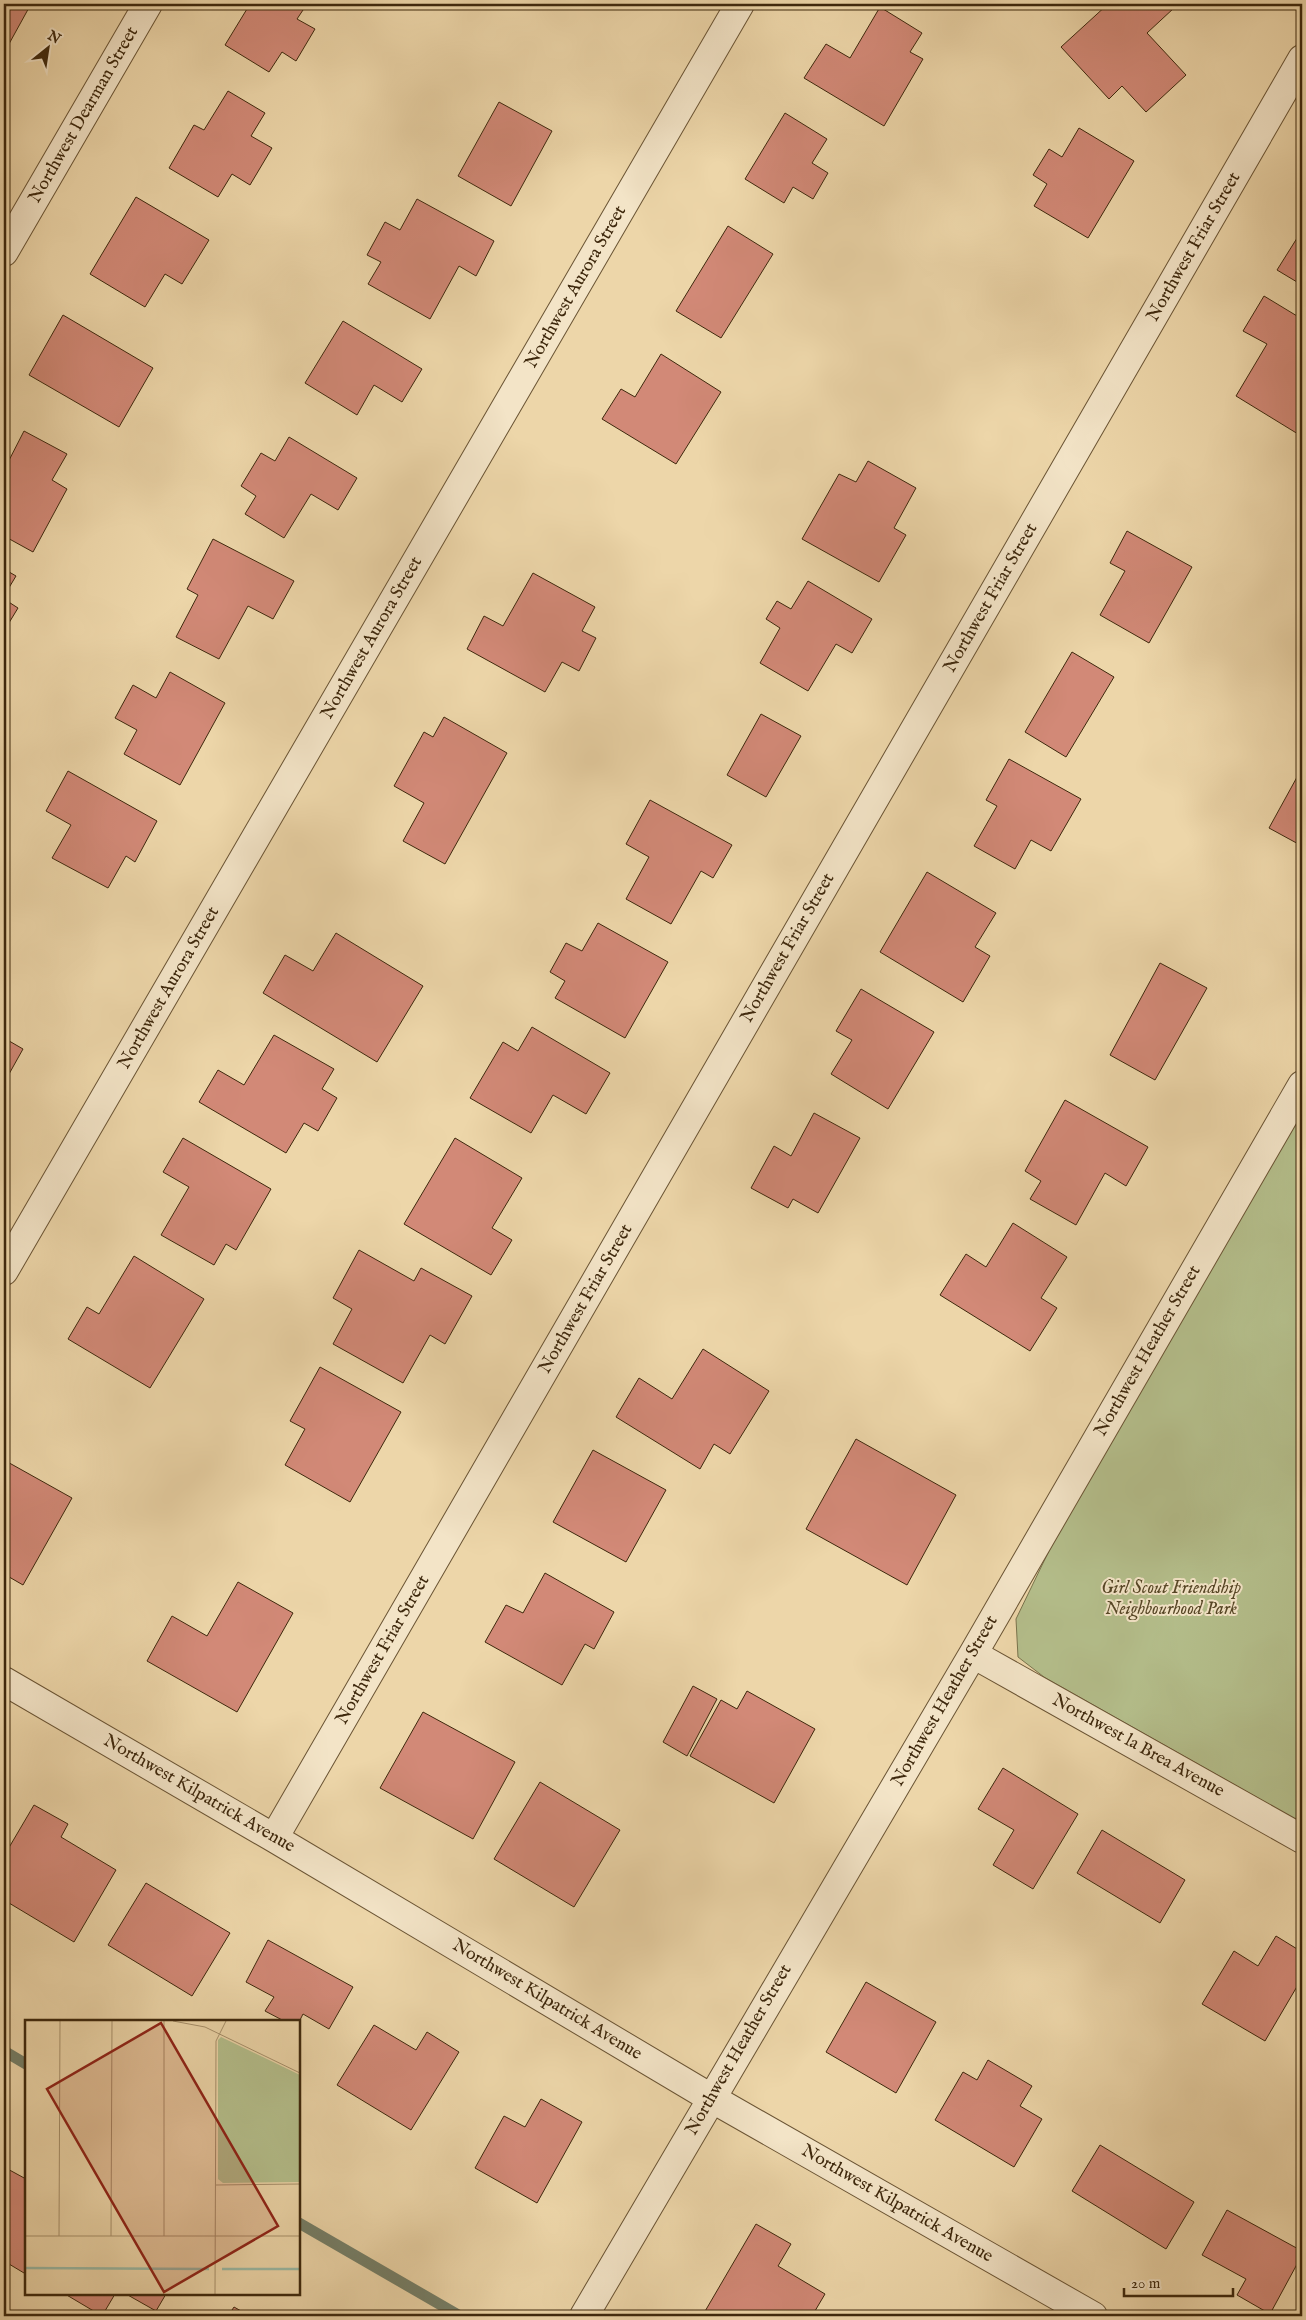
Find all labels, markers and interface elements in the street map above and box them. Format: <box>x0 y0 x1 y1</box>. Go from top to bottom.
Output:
north arrow <box>22 22 72 72</box>
street label: Northwest Dearman Street <box>25 23 143 207</box>
street label: Northwest Friar Street <box>1142 168 1246 326</box>
street label: Northwest Aurora Street <box>520 202 632 372</box>
street label: Northwest Friar Street <box>939 519 1043 677</box>
street label: Northwest Aurora Street <box>316 553 428 723</box>
street label: Northwest Friar Street <box>736 869 840 1027</box>
street label: Northwest Aurora Street <box>113 903 225 1073</box>
street label: Northwest Friar Street <box>534 1220 638 1378</box>
street label: Northwest Heather Street <box>1090 1261 1206 1441</box>
street label: Northwest Friar Street <box>331 1571 435 1729</box>
park label: Girl Scout Friendship Neighbourhood Park <box>1101 1577 1241 1621</box>
street label: Northwest Heather Street <box>887 1611 1003 1791</box>
street label: Northwest la Brea Avenue <box>1048 1689 1228 1803</box>
street label: Northwest Kilpatrick Avenue <box>99 1730 299 1858</box>
street label: Northwest Kilpatrick Avenue <box>448 1934 646 2066</box>
street label: Northwest Heather Street <box>681 1960 797 2140</box>
inset map <box>25 2020 300 2295</box>
street label: Northwest Kilpatrick Avenue <box>797 2140 997 2268</box>
scale bar <box>1124 2265 1232 2297</box>
text: 20 m <box>1131 2274 1161 2293</box>

